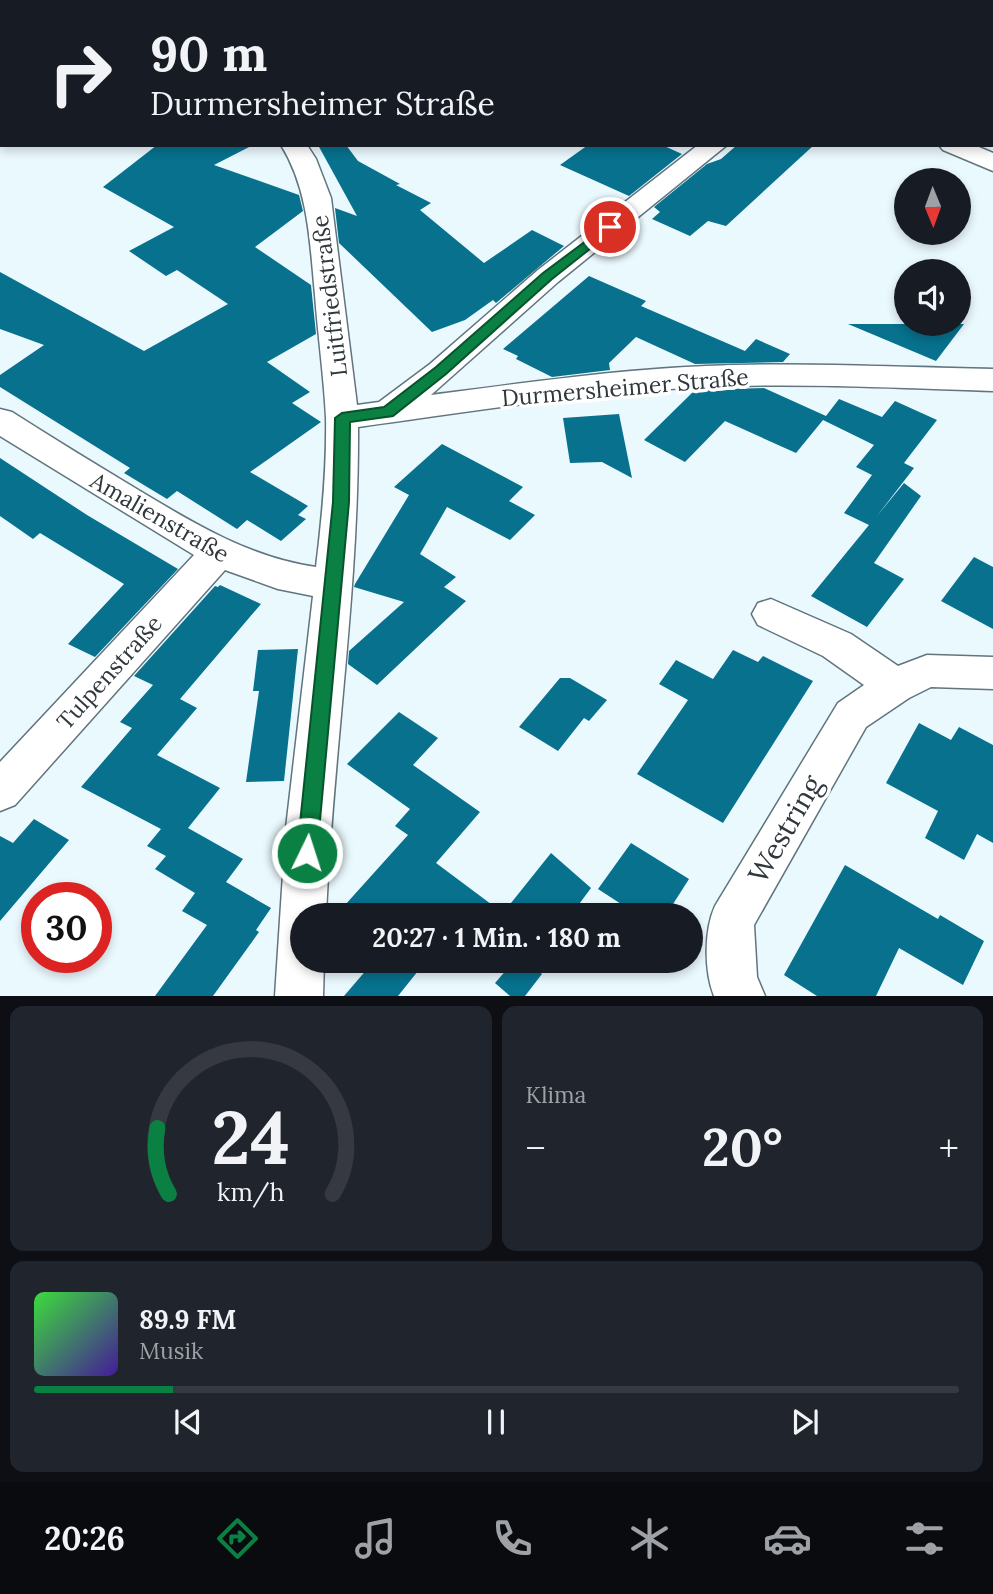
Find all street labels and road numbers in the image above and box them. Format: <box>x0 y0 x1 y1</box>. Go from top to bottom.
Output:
street label: Luitfriedstraße <box>305 214 353 378</box>
street label: Durmersheimer Straße <box>500 362 750 412</box>
street label: Amalienstraße <box>85 465 235 568</box>
street label: Tulpenstraße <box>50 609 168 735</box>
street label: Westring <box>740 768 830 889</box>

